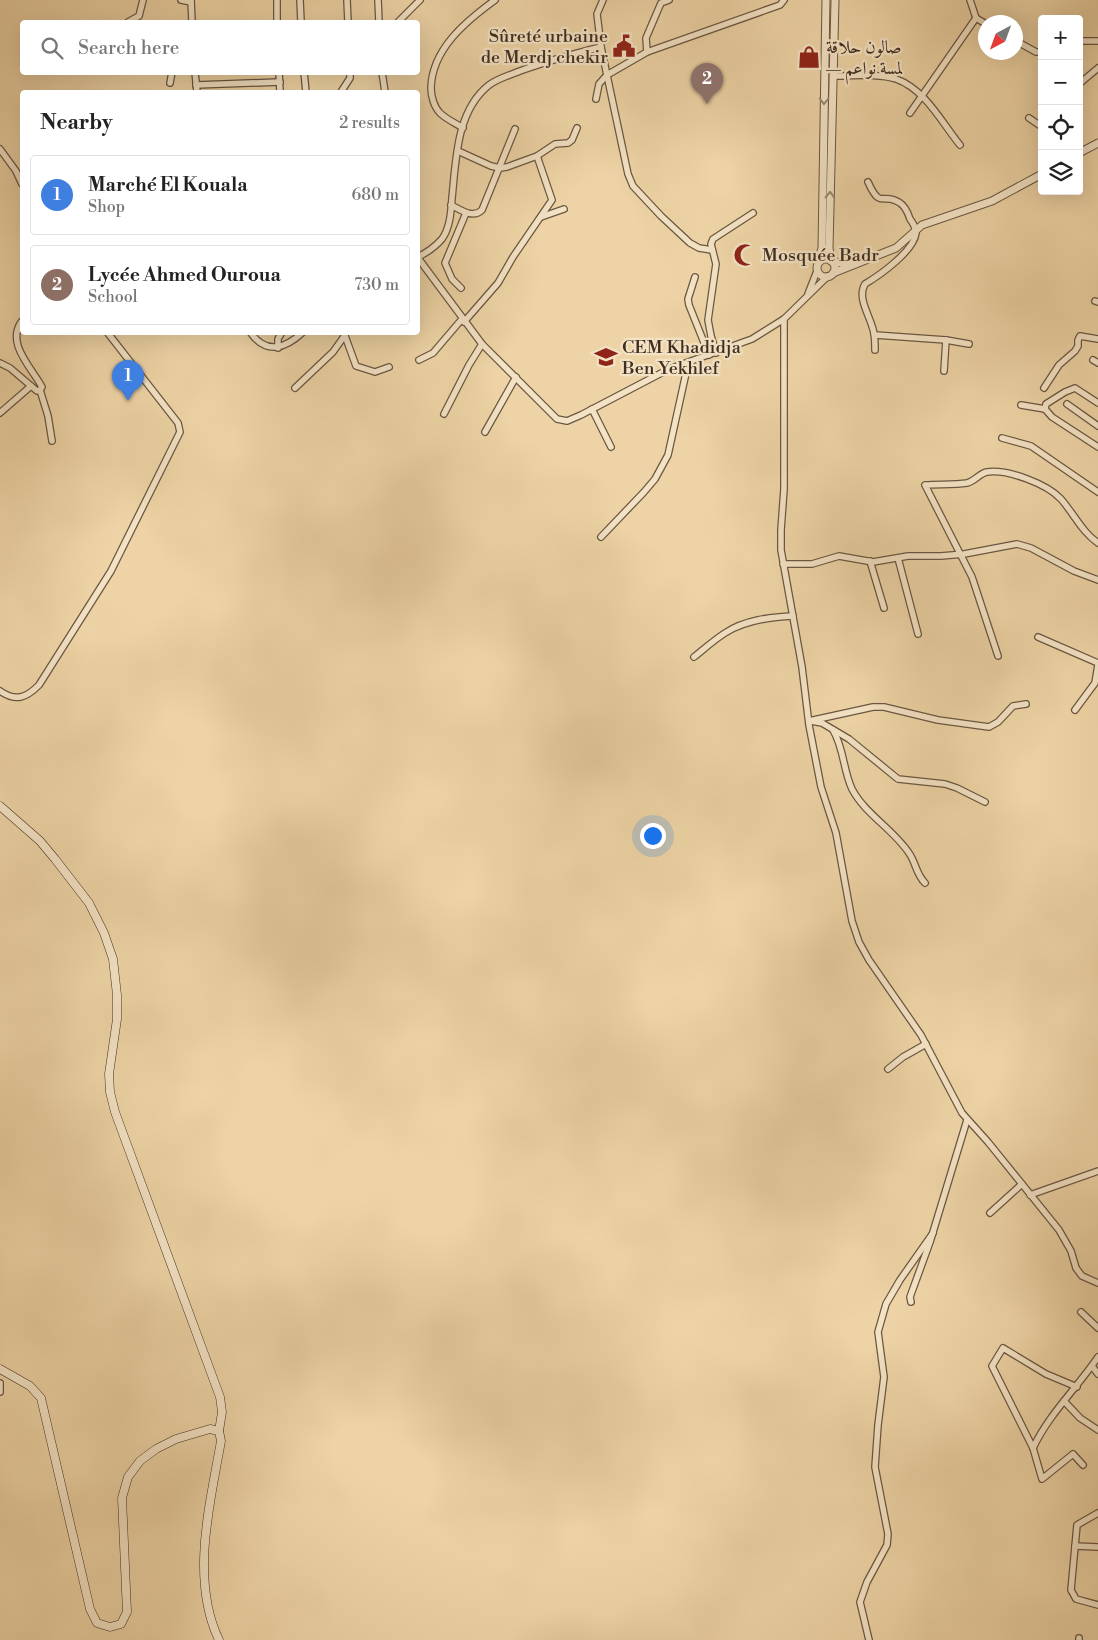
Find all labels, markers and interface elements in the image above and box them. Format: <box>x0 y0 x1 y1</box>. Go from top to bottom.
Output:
north arrow <box>978 15 1023 60</box>
map controls <box>1038 15 1083 195</box>
button: + <box>1038 15 1083 60</box>
search box <box>20 20 420 75</box>
place label: Sûreté urbaine de Merdj chekir <box>481 25 608 69</box>
public building icon: Sûreté urbaine de Merdj chekir <box>611 33 637 59</box>
icon: search <box>38 34 66 62</box>
text: Search here <box>78 36 179 60</box>
place label: صالون حلاقة — لمسة نواعم <box>826 36 903 85</box>
shop icon: صالون حلاقة — لمسة نواعم <box>796 44 822 70</box>
button: − <box>1038 60 1083 105</box>
pin: 2 <box>691 63 723 104</box>
one-way arrow <box>819 98 829 105</box>
button: locate <box>1038 105 1083 150</box>
text: Nearby <box>40 110 113 136</box>
text: 2 results <box>339 113 400 133</box>
button: layers <box>1038 150 1083 195</box>
text: Marché El Kouala <box>88 173 247 197</box>
text: 1 <box>53 185 61 205</box>
text: 680 m <box>352 185 399 205</box>
one-way arrow <box>825 190 835 198</box>
text: Shop <box>88 197 125 217</box>
mosque icon: Mosquée Badr <box>732 242 758 268</box>
place label: Mosquée Badr <box>762 244 879 267</box>
text: Lycée Ahmed Ouroua <box>88 263 281 287</box>
text: 2 <box>52 275 62 295</box>
text: 730 m <box>354 275 399 295</box>
text: School <box>88 287 137 307</box>
place label: CEM Khadidja Ben Yekhlef <box>621 336 742 380</box>
school or university icon: CEM Khadidja Ben Yekhlef <box>593 344 619 370</box>
pin: 1 <box>112 360 144 401</box>
your location <box>640 823 666 849</box>

